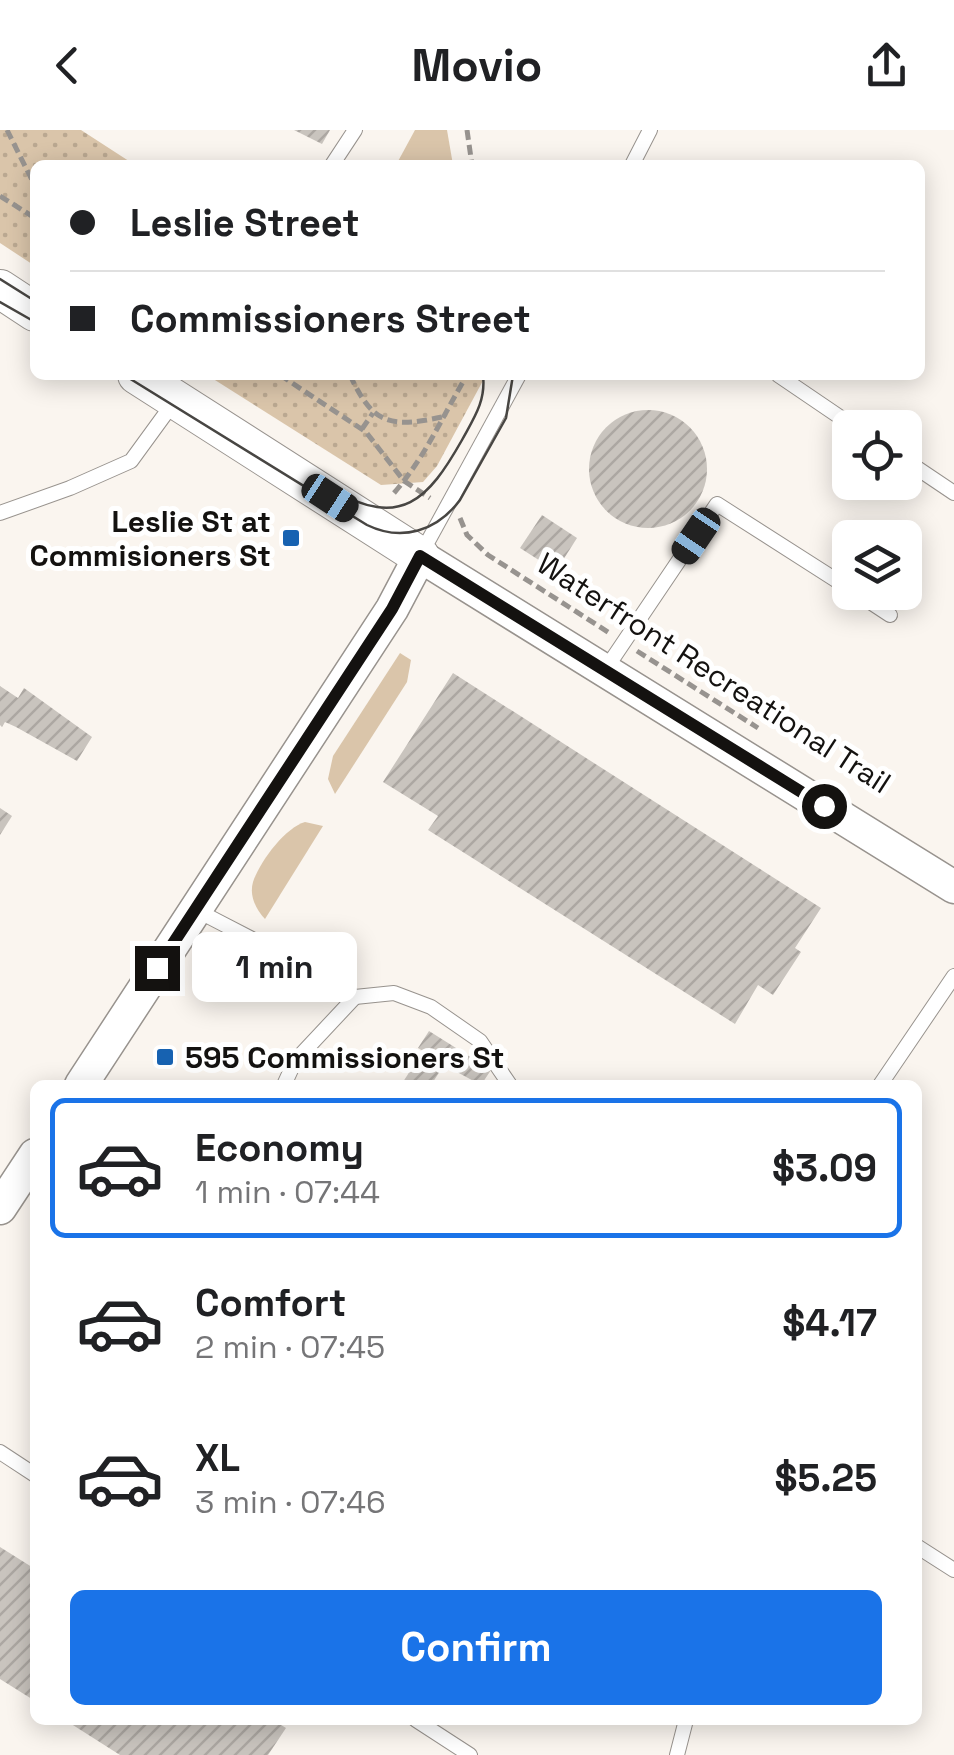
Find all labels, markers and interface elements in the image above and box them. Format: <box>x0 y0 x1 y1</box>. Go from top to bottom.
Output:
text: Movio <box>412 37 542 94</box>
icon: back <box>40 38 95 93</box>
icon: share <box>859 38 914 93</box>
text: Leslie Street <box>130 199 360 247</box>
text: Commissioners Street <box>130 295 531 343</box>
map controls <box>832 410 922 610</box>
button: locate <box>832 410 922 500</box>
car <box>297 469 363 527</box>
place label: Leslie St at Commisioners St <box>30 502 271 575</box>
car <box>667 503 725 569</box>
button: layers <box>832 520 922 610</box>
marker: Leslie St at Commisioners St <box>280 527 302 549</box>
street label: Waterfront Recreational Trail <box>530 544 898 802</box>
route start <box>802 784 847 829</box>
callout: 1 min <box>192 933 357 1003</box>
route end <box>135 946 180 991</box>
text: 1 min <box>235 947 314 987</box>
place label: 595 Commissioners St <box>185 1038 504 1077</box>
marker: 595 Commissioners St <box>154 1046 176 1068</box>
icon: car <box>75 1123 165 1213</box>
text: Economy <box>195 1124 364 1172</box>
text: $3.09 <box>772 1144 877 1192</box>
text: 1 min · 07:44 <box>195 1172 380 1212</box>
icon: car <box>75 1278 165 1368</box>
text: Comfort <box>195 1279 346 1327</box>
text: $4.17 <box>782 1299 877 1347</box>
text: 2 min · 07:45 <box>195 1327 385 1367</box>
icon: car <box>75 1433 165 1523</box>
text: XL <box>195 1434 240 1482</box>
text: $5.25 <box>774 1454 877 1502</box>
text: 3 min · 07:46 <box>195 1482 386 1522</box>
button: Confirm <box>70 1590 882 1705</box>

